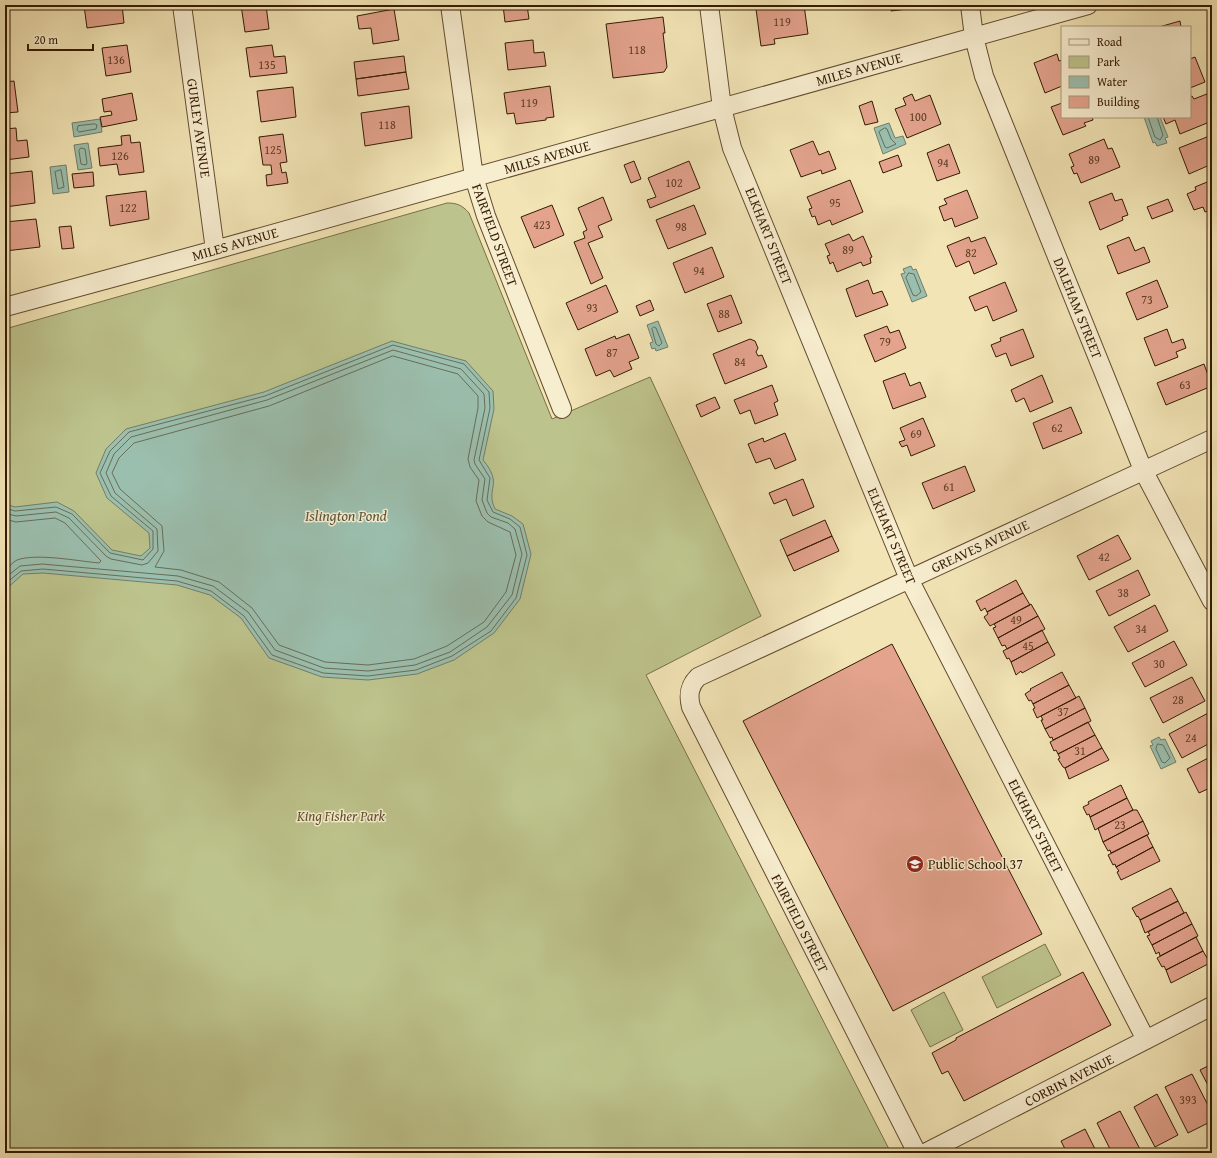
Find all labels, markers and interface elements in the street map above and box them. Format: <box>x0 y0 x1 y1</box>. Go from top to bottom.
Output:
house number: 119 <box>773 13 791 30</box>
scale bar <box>28 26 93 52</box>
legend <box>1061 26 1191 118</box>
text: 20 m <box>34 31 58 48</box>
text: Road <box>1097 33 1123 50</box>
house number: 118 <box>628 41 646 58</box>
street label: MILES AVENUE <box>814 47 904 91</box>
house number: 136 <box>107 51 125 68</box>
text: Park <box>1097 53 1121 70</box>
house number: 135 <box>258 56 276 73</box>
text: Water <box>1097 73 1127 90</box>
street label: GURLEY AVENUE <box>182 77 216 179</box>
text: Building <box>1097 93 1140 110</box>
house number: 119 <box>520 94 538 111</box>
house number: 100 <box>909 108 927 125</box>
house number: 118 <box>378 116 396 133</box>
street label: MILES AVENUE <box>502 135 592 179</box>
house number: 125 <box>264 141 282 158</box>
house number: 126 <box>111 147 129 164</box>
house number: 89 <box>1088 151 1100 168</box>
house number: 94 <box>937 154 949 171</box>
house number: 102 <box>665 174 683 191</box>
street label: FAIRFIELD STREET <box>467 181 523 289</box>
street label: ELKHART STREET <box>740 184 798 288</box>
house number: 95 <box>829 194 841 211</box>
house number: 122 <box>119 199 137 216</box>
house number: 423 <box>533 216 551 233</box>
house number: 98 <box>675 218 687 235</box>
street label: MILES AVENUE <box>190 222 280 266</box>
house number: 89 <box>842 241 854 258</box>
house number: 82 <box>965 244 977 261</box>
street label: DALEHAM STREET <box>1049 254 1107 362</box>
house number: 94 <box>693 262 705 279</box>
house number: 73 <box>1141 291 1153 308</box>
house number: 93 <box>586 299 598 316</box>
house number: 88 <box>718 305 730 322</box>
house number: 79 <box>879 333 891 350</box>
house number: 87 <box>606 344 618 361</box>
house number: 84 <box>734 353 746 370</box>
house number: 63 <box>1179 376 1191 393</box>
house number: 62 <box>1051 419 1063 436</box>
house number: 69 <box>910 425 922 442</box>
house number: 61 <box>943 478 955 495</box>
street label: ELKHART STREET <box>863 484 921 588</box>
water label: Islington Pond <box>305 505 387 526</box>
street label: GREAVES AVENUE <box>928 515 1032 577</box>
house number: 42 <box>1098 548 1110 565</box>
house number: 38 <box>1117 584 1129 601</box>
house number: 49 <box>1010 611 1022 628</box>
house number: 34 <box>1135 620 1147 637</box>
house number: 45 <box>1022 637 1034 654</box>
house number: 30 <box>1153 655 1165 672</box>
house number: 28 <box>1172 691 1184 708</box>
house number: 37 <box>1057 703 1069 720</box>
house number: 24 <box>1185 729 1197 746</box>
house number: 31 <box>1074 742 1086 759</box>
street label: ELKHART STREET <box>1004 775 1068 877</box>
park label: King Fisher Park <box>296 806 386 826</box>
house number: 23 <box>1114 816 1126 833</box>
school or university icon: Public School 37 <box>905 854 925 874</box>
place label: Public School 37 <box>928 854 1023 874</box>
street label: FAIRFIELD STREET <box>767 870 834 976</box>
street label: CORBIN AVENUE <box>1021 1049 1117 1111</box>
house number: 393 <box>1179 1091 1197 1108</box>

